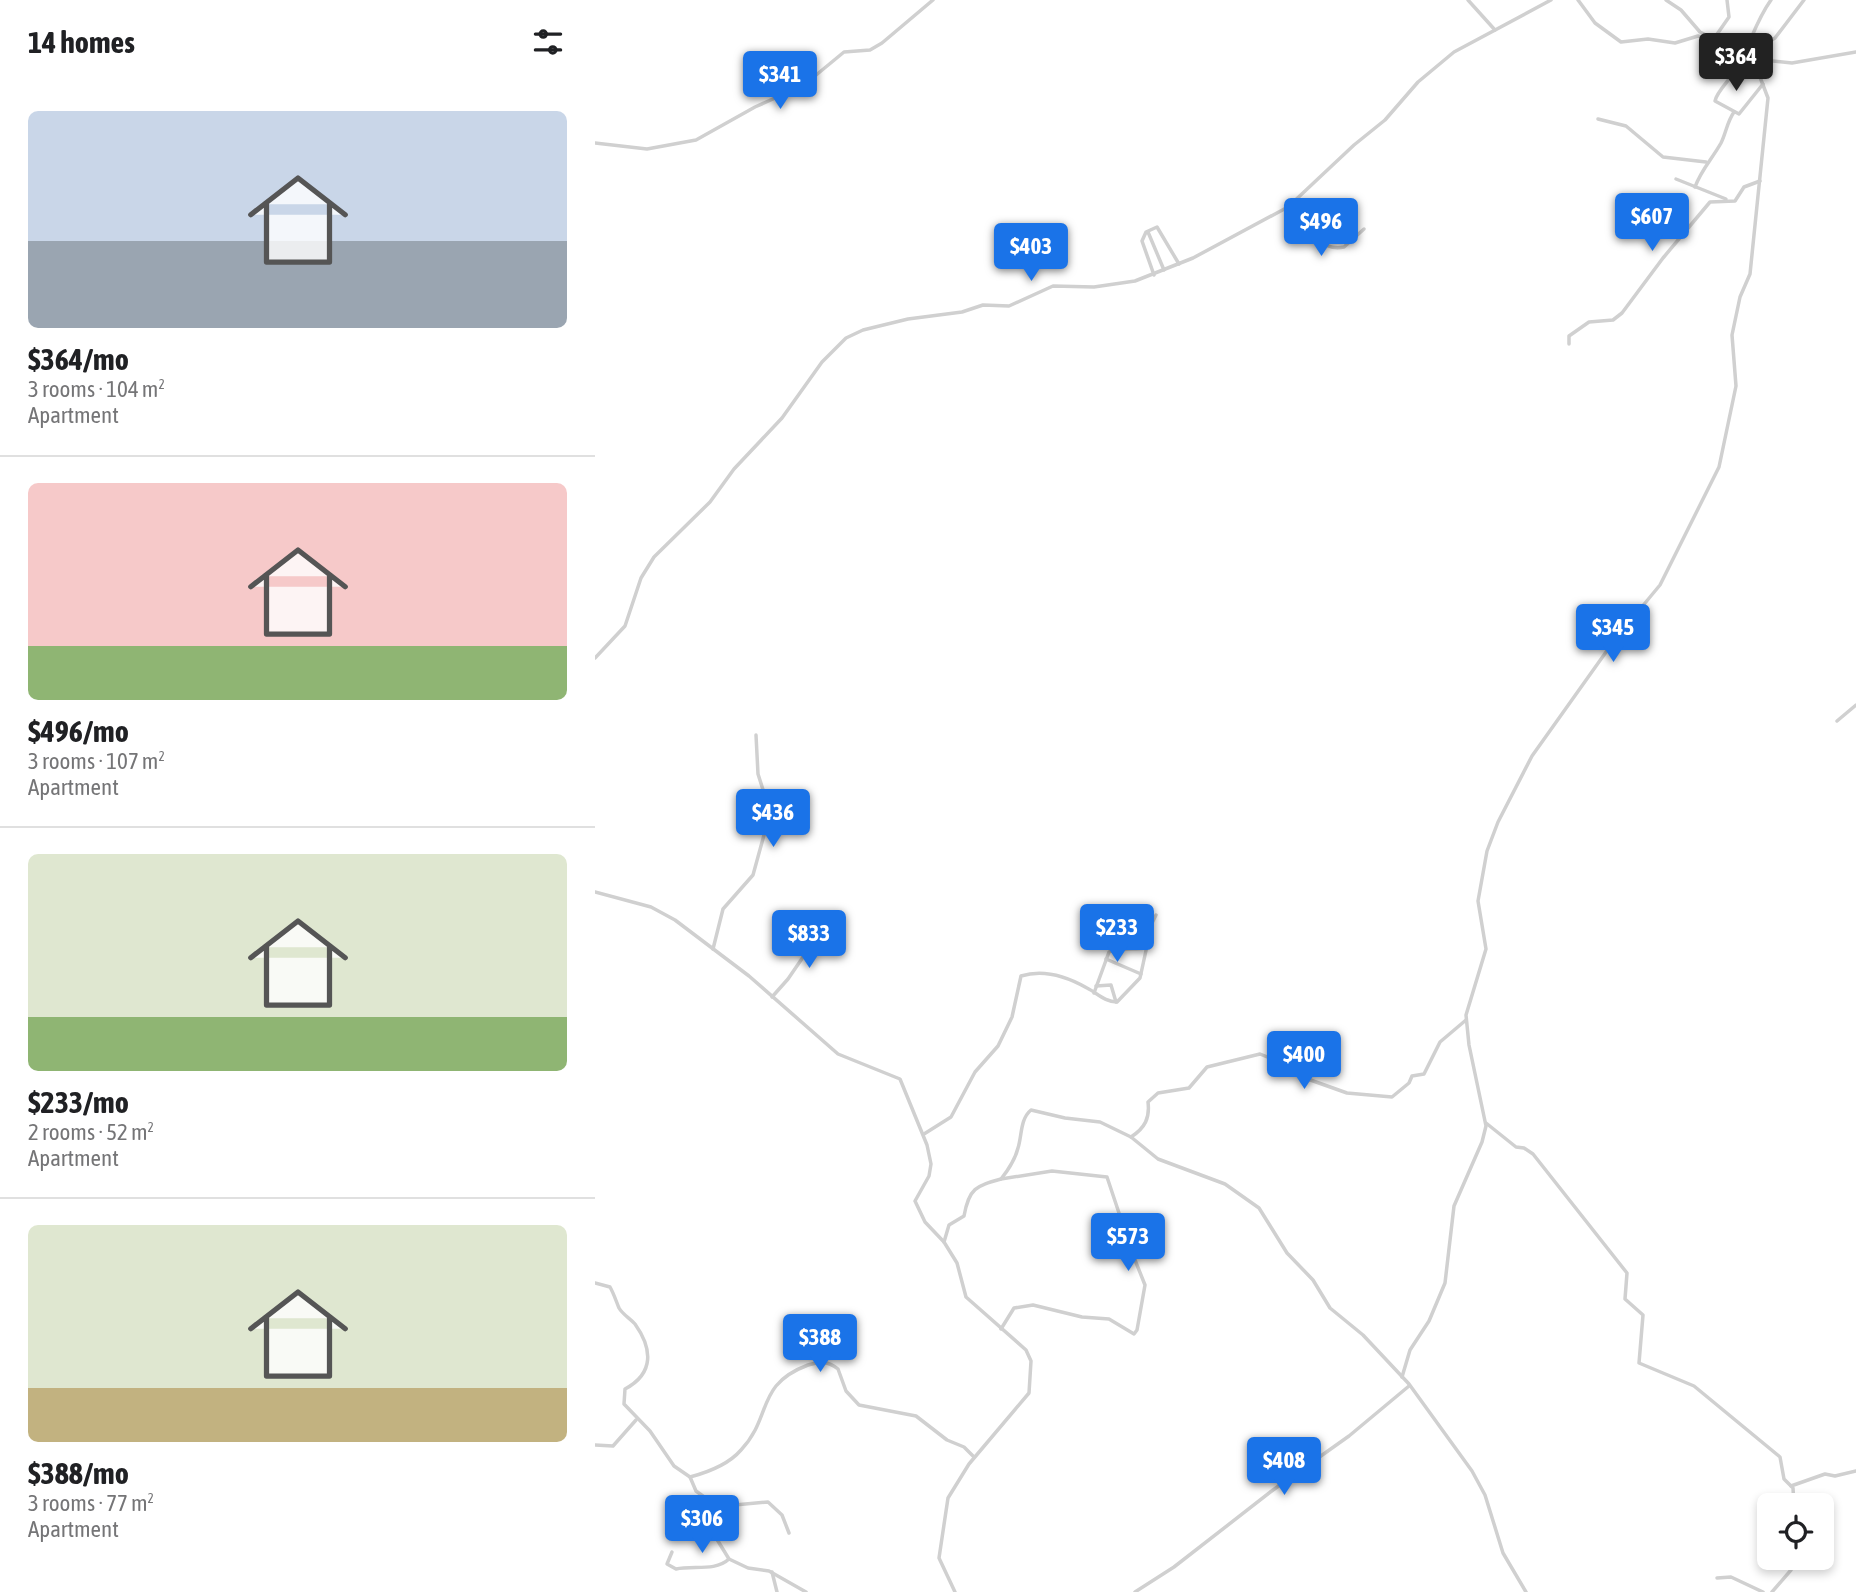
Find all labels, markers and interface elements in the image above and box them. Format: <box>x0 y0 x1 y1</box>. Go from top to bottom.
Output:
icon: filters <box>529 23 567 61</box>
text: 14 homes <box>28 25 135 59</box>
pin: $364 <box>1695 34 1777 93</box>
text: $364 <box>1715 43 1757 69</box>
pin: $341 <box>739 52 821 111</box>
text: $341 <box>759 61 801 87</box>
icon: home <box>235 157 361 283</box>
pin: $607 <box>1611 194 1693 253</box>
pin: $496 <box>1280 198 1362 258</box>
text: $607 <box>1631 203 1673 229</box>
text: $496 <box>1300 208 1342 234</box>
pin: $403 <box>990 224 1072 283</box>
text: $403 <box>1010 233 1052 259</box>
text: $364/mo <box>28 342 129 376</box>
text: 3 rooms · 104 m² <box>28 376 165 402</box>
text: Apartment <box>28 402 119 428</box>
icon: home <box>235 529 361 655</box>
pin: $345 <box>1572 604 1654 664</box>
text: $345 <box>1592 614 1634 640</box>
text: $496/mo <box>28 714 129 748</box>
text: 3 rooms · 107 m² <box>28 748 165 774</box>
text: Apartment <box>28 774 119 800</box>
pin: $436 <box>732 790 814 849</box>
text: $436 <box>752 799 794 825</box>
icon: home <box>235 900 361 1026</box>
pin: $233 <box>1076 904 1158 964</box>
pin: $833 <box>768 911 850 970</box>
text: $233 <box>1096 914 1138 940</box>
text: $833 <box>788 920 830 946</box>
pin: $400 <box>1263 1032 1345 1091</box>
text: $400 <box>1283 1041 1325 1067</box>
text: $233/mo <box>28 1085 129 1119</box>
text: 2 rooms · 52 m² <box>28 1119 154 1145</box>
text: Apartment <box>28 1145 119 1171</box>
pin: $573 <box>1087 1214 1169 1273</box>
text: $573 <box>1107 1223 1149 1249</box>
icon: home <box>235 1271 361 1397</box>
pin: $388 <box>779 1314 861 1374</box>
text: $388 <box>799 1324 841 1350</box>
pin: $408 <box>1243 1438 1325 1497</box>
text: $408 <box>1263 1447 1305 1473</box>
text: $388/mo <box>28 1456 129 1490</box>
text: 3 rooms · 77 m² <box>28 1490 154 1516</box>
map controls <box>1757 1493 1834 1570</box>
button: locate <box>1757 1493 1834 1570</box>
pin: $306 <box>661 1496 743 1555</box>
text: $306 <box>681 1505 723 1531</box>
text: Apartment <box>28 1516 119 1542</box>

